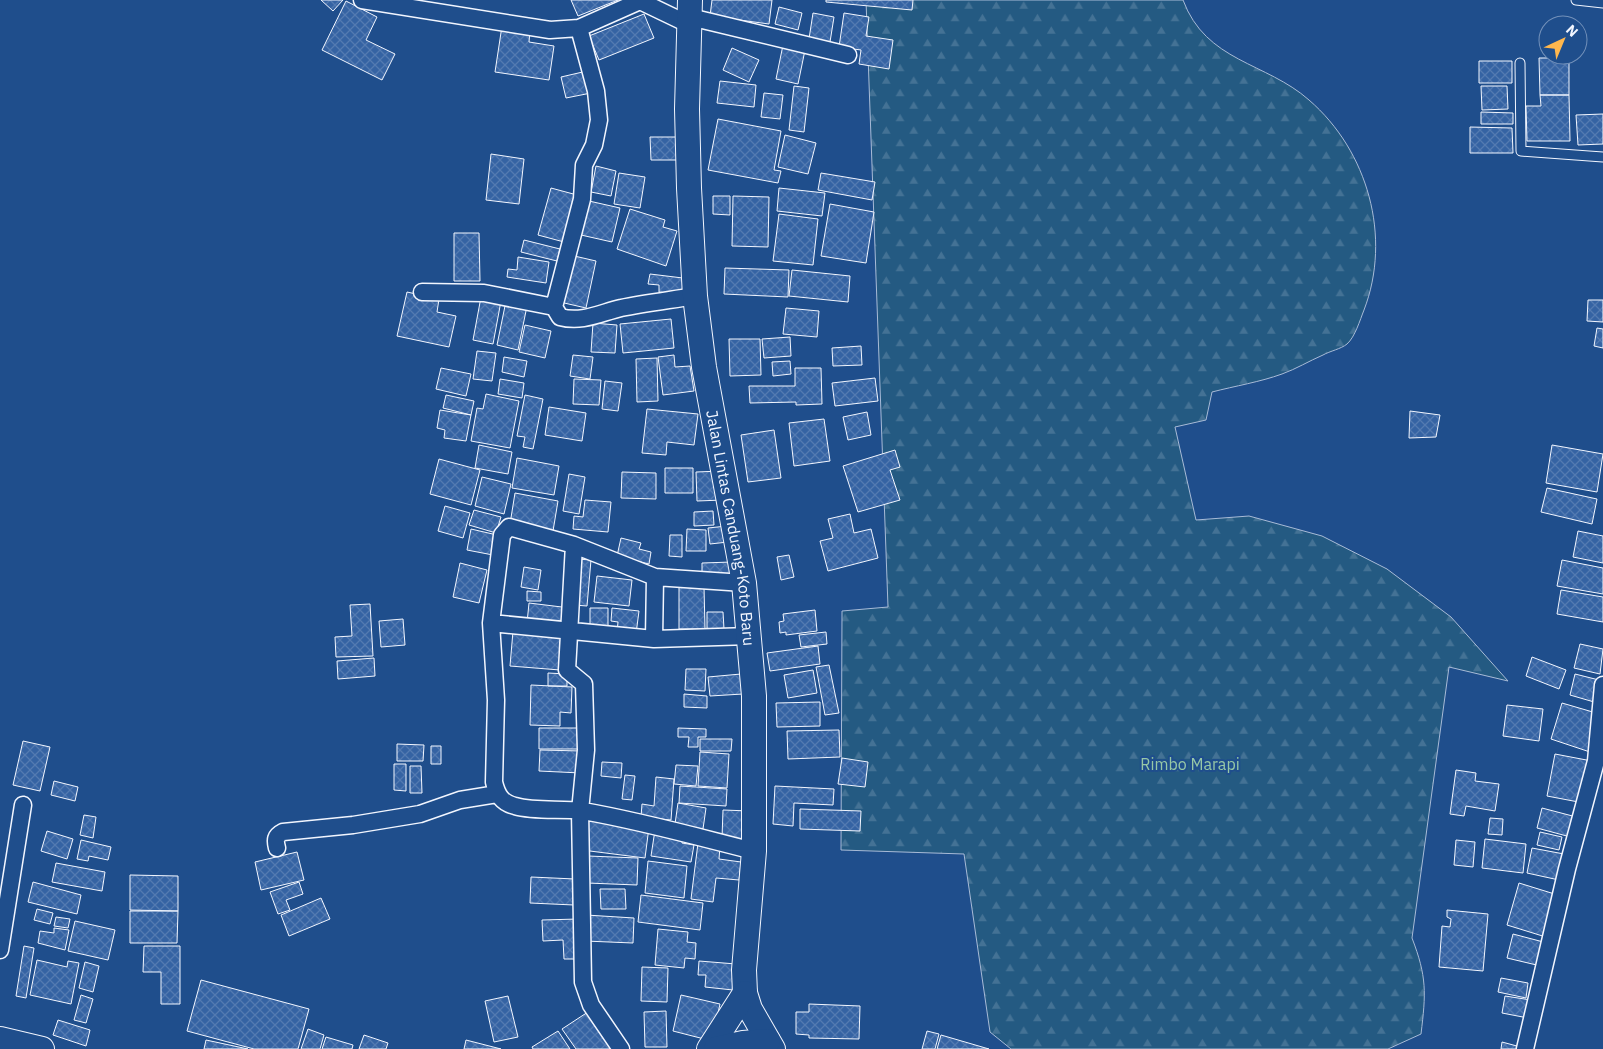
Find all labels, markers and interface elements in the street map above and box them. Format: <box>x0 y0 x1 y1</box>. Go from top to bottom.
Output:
north arrow <box>1538 15 1588 65</box>
text: N <box>1562 21 1582 41</box>
street label: Jalan Lintas Canduang-Koto Baru <box>702 408 760 647</box>
park label: Rimbo Marapi <box>1140 754 1240 774</box>

